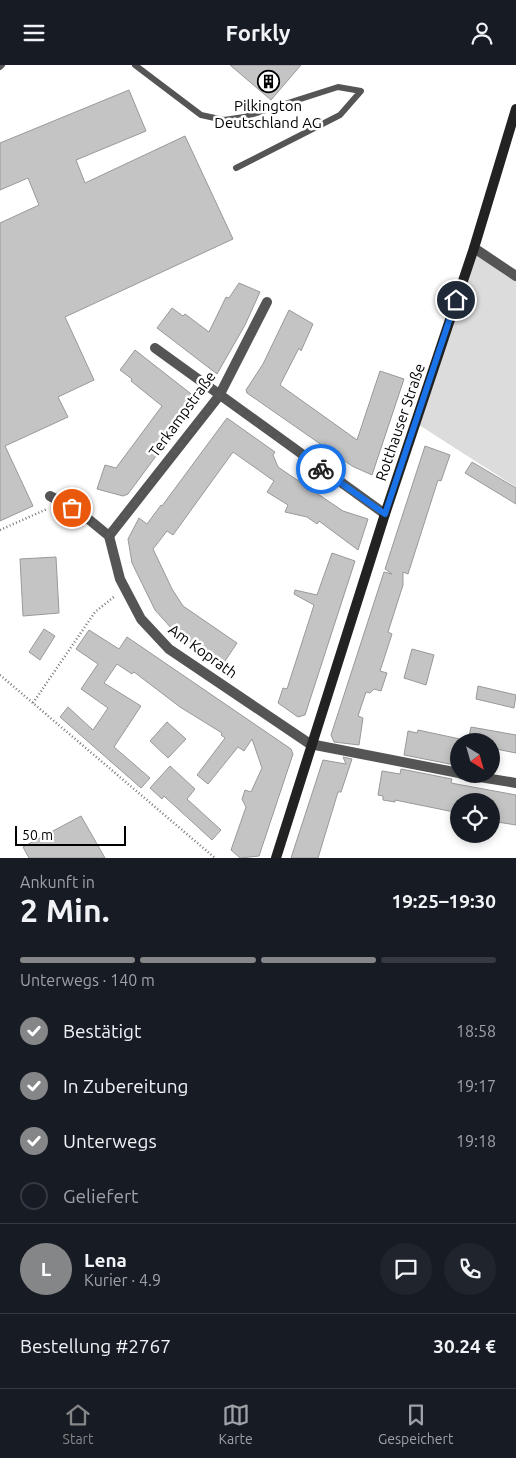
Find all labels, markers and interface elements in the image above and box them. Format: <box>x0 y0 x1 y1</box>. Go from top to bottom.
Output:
icon: menu <box>20 19 48 47</box>
icon: person <box>468 19 496 47</box>
text: Forkly <box>226 20 290 45</box>
building icon: Pilkington Deutschland AG <box>256 70 280 94</box>
place label: Pilkington Deutschland AG <box>214 97 322 131</box>
pin <box>435 279 477 321</box>
icon: home <box>442 286 470 314</box>
street label: Rotthauser Straße <box>372 361 428 483</box>
street label: Terkampstraße <box>145 368 219 460</box>
courier <box>296 444 346 494</box>
icon: bike <box>307 455 335 483</box>
pin <box>51 487 93 529</box>
icon: bag <box>58 494 86 522</box>
street label: Am Koprath <box>165 620 241 682</box>
north arrow <box>450 733 500 783</box>
map controls <box>450 733 500 843</box>
button: locate <box>450 793 500 843</box>
scale bar <box>15 823 126 846</box>
text: 50 m <box>22 827 53 843</box>
text: Ankunft in <box>20 873 95 891</box>
text: 19:25–19:30 <box>391 890 496 912</box>
text: 2 Min. <box>20 892 110 928</box>
text: Unterwegs · 140 m <box>20 971 155 989</box>
icon: check <box>20 1017 48 1045</box>
text: Bestätigt <box>63 1020 141 1042</box>
text: 18:58 <box>456 1022 496 1040</box>
icon: check <box>20 1072 48 1100</box>
text: In Zubereitung <box>63 1075 189 1097</box>
text: 19:17 <box>456 1077 496 1095</box>
icon: check <box>20 1127 48 1155</box>
text: Unterwegs <box>63 1130 157 1152</box>
text: 19:18 <box>456 1132 496 1150</box>
text: Geliefert <box>63 1185 139 1207</box>
button: chat <box>380 1243 432 1295</box>
button: phone <box>444 1243 496 1295</box>
text: Lena <box>84 1249 127 1271</box>
text: L <box>41 1258 51 1280</box>
text: Kurier · 4.9 <box>84 1271 161 1289</box>
text: Bestellung #2767 <box>20 1335 171 1357</box>
text: 30.24 € <box>433 1335 496 1357</box>
tab: Start <box>63 1401 93 1447</box>
tab: Karte <box>219 1401 253 1447</box>
tab: Gespeichert <box>378 1401 453 1447</box>

